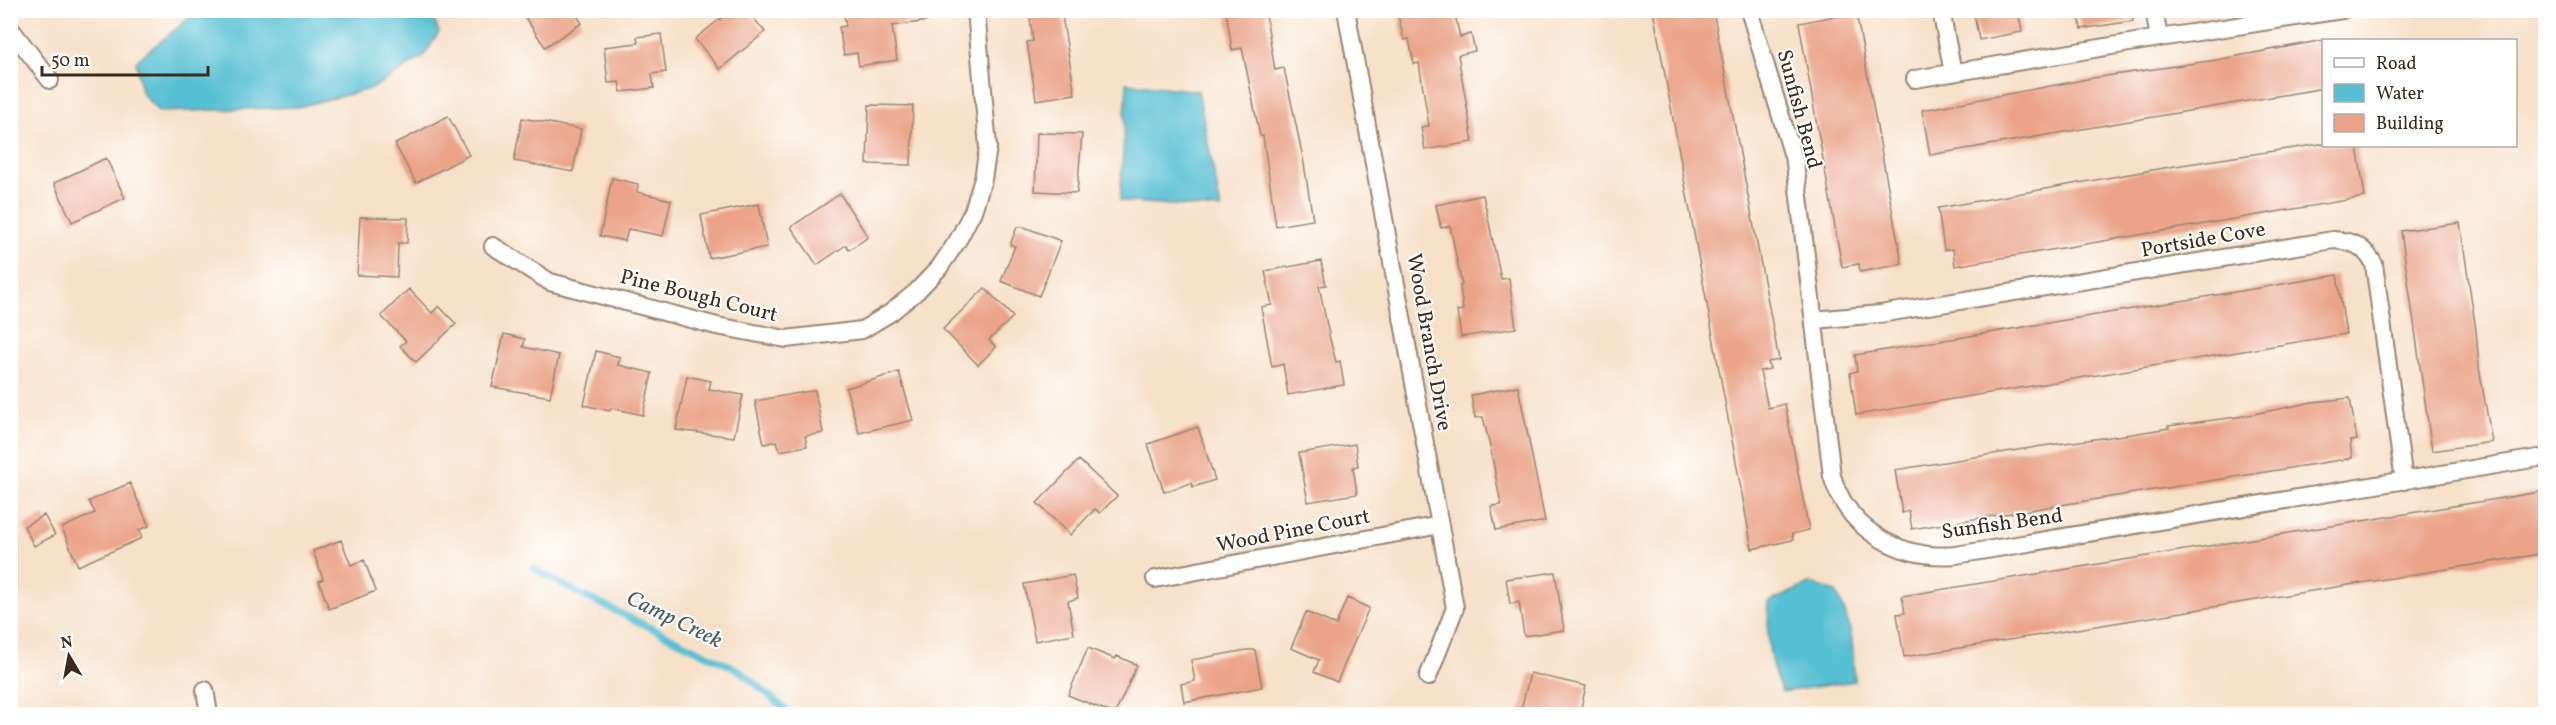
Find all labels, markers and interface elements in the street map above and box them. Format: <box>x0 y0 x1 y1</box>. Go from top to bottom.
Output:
scale bar <box>42 39 208 77</box>
legend <box>2322 39 2517 147</box>
street label: Sunfish Bend <box>1769 47 1828 172</box>
text: 50 m <box>51 49 90 74</box>
text: Road <box>2376 52 2417 77</box>
text: Water <box>2376 82 2424 107</box>
text: Building <box>2376 112 2444 137</box>
street label: Portside Cove <box>2139 215 2268 266</box>
street label: Wood Branch Drive <box>1399 251 1458 433</box>
street label: Pine Bough Court <box>617 263 781 330</box>
street label: Wood Pine Court <box>1214 502 1373 561</box>
street label: Sunfish Bend <box>1940 502 2065 547</box>
water label: Camp Creek <box>621 584 727 657</box>
north arrow <box>39 626 99 686</box>
text: N <box>59 631 75 655</box>

